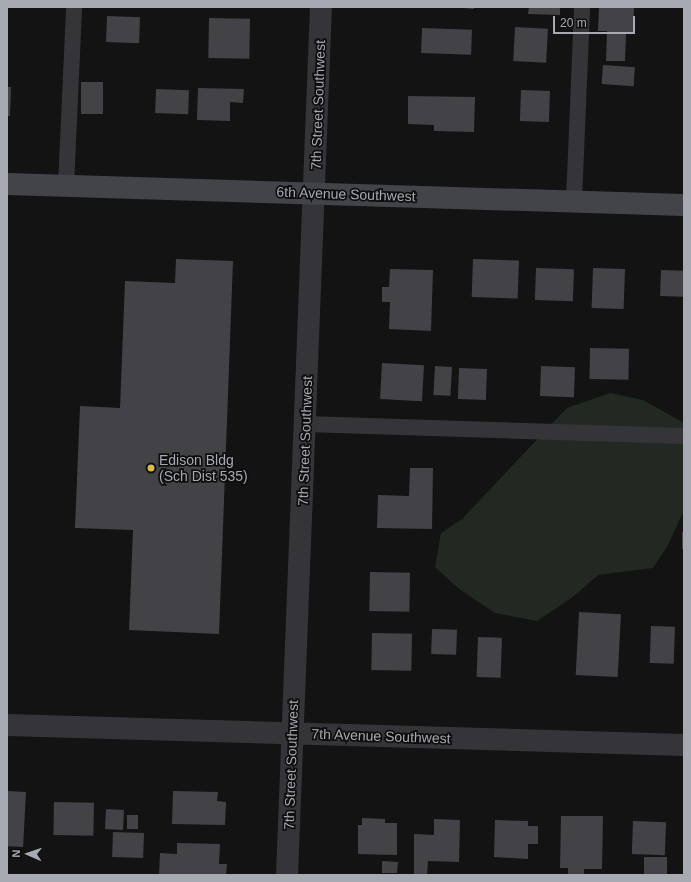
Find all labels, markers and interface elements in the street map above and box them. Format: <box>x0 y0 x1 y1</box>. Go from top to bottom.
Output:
scale bar <box>555 8 637 34</box>
text: 20 m <box>560 16 587 30</box>
street label: 7th Street Southwest <box>307 40 329 170</box>
street label: 6th Avenue Southwest <box>276 183 416 205</box>
street label: 7th Street Southwest <box>294 376 316 506</box>
place label: Edison Bldg (Sch Dist 535) <box>159 452 248 484</box>
marker: Edison Bldg (Sch Dist 535) <box>146 463 156 473</box>
street label: 7th Street Southwest <box>280 700 302 830</box>
street label: 7th Avenue Southwest <box>311 725 451 747</box>
north arrow <box>8 834 48 874</box>
text: N <box>10 849 22 858</box>

